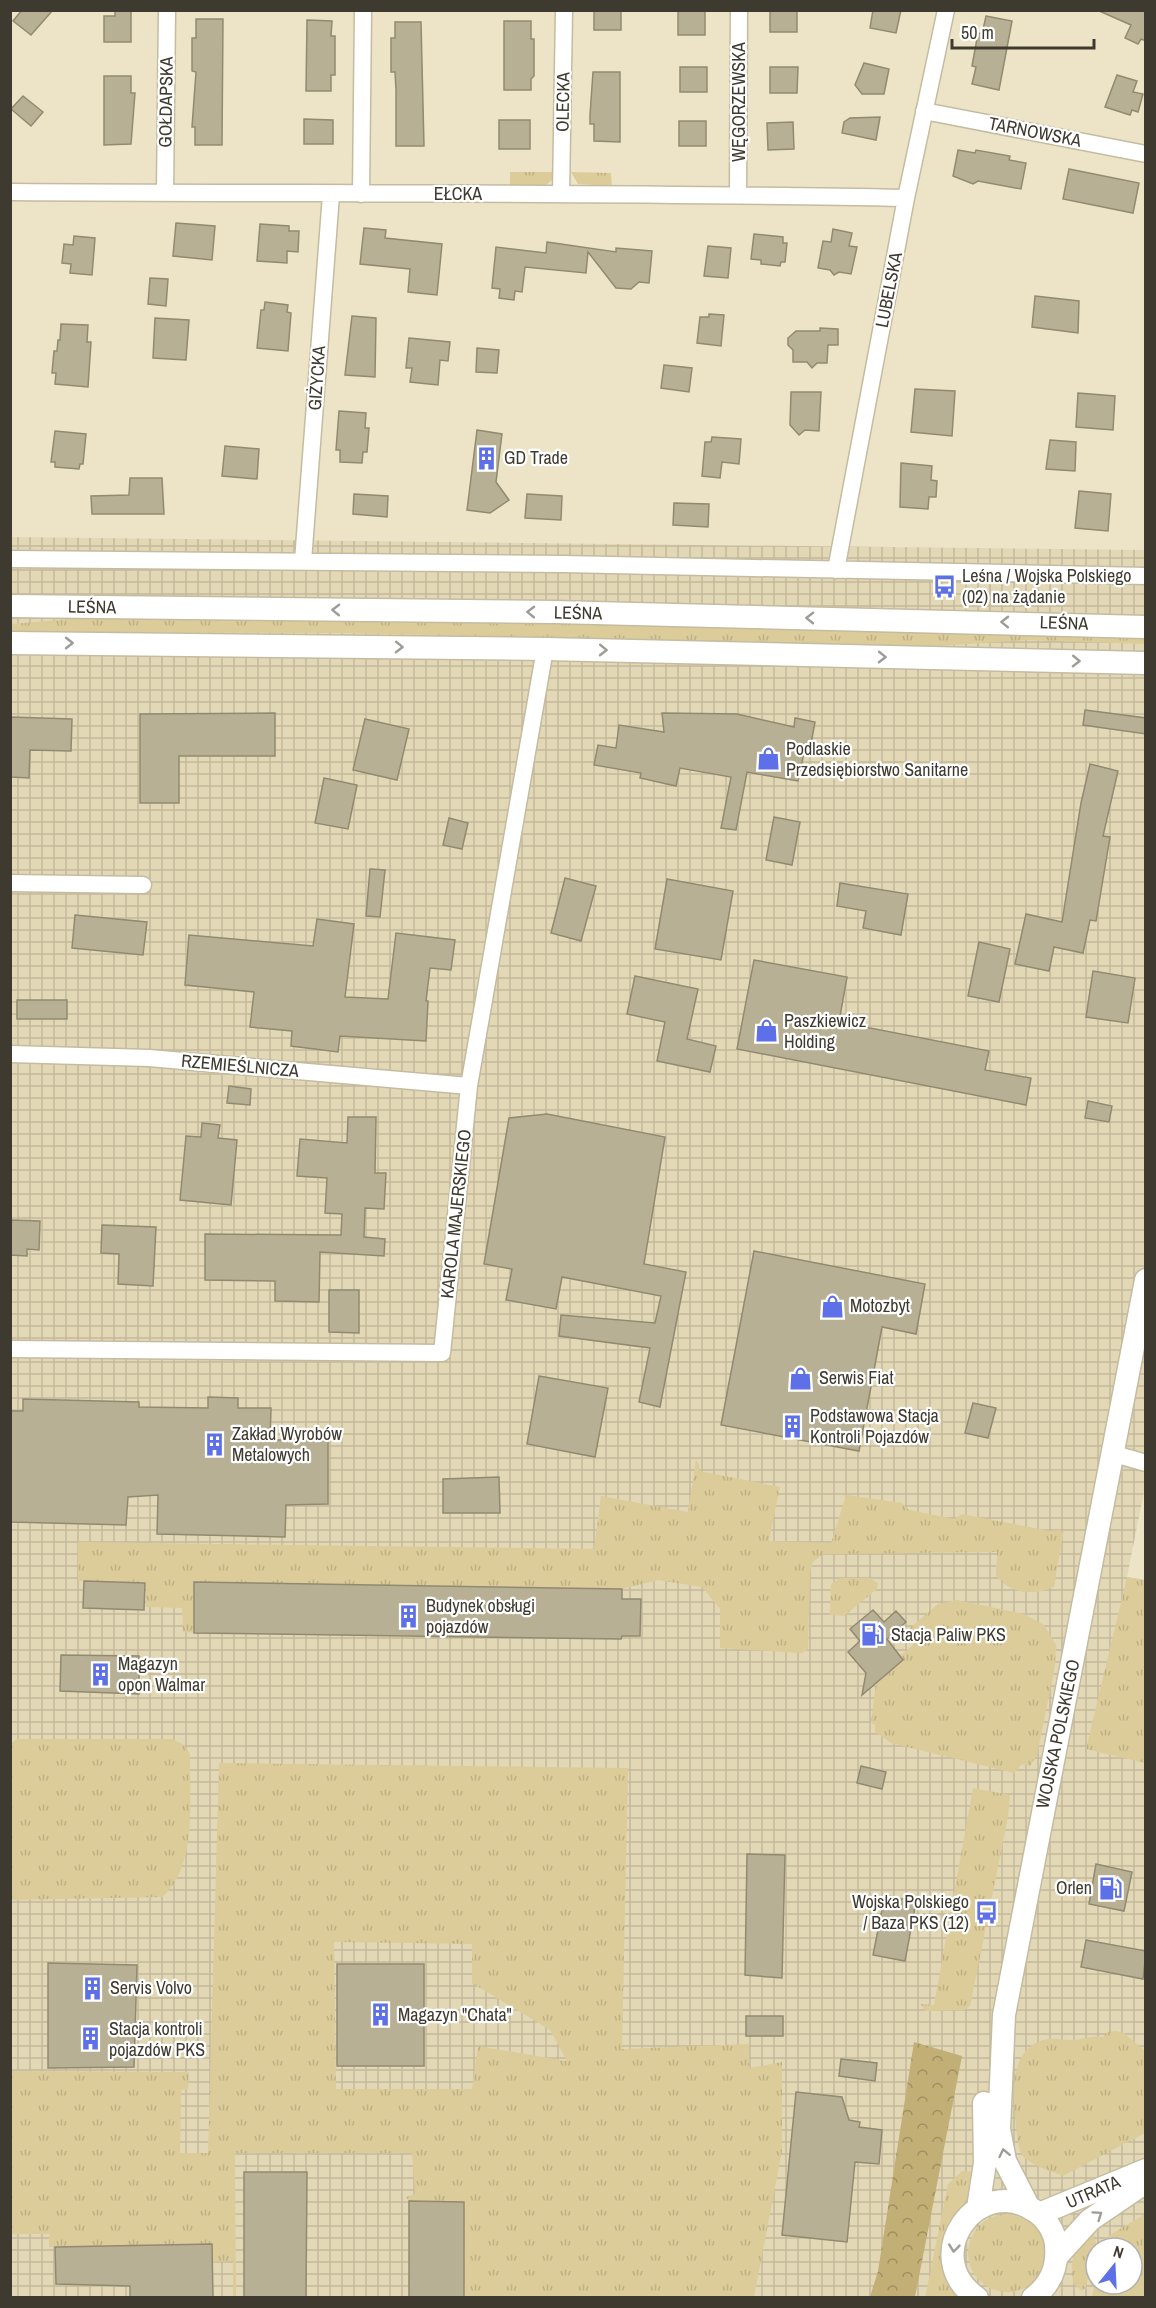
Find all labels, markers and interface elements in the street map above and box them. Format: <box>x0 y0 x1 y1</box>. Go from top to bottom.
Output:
scale bar <box>952 12 1094 50</box>
text: 50 m <box>961 20 994 45</box>
street label: WĘGORZEWSKA <box>726 42 751 162</box>
street label: GOŁDAPSKA <box>152 56 179 148</box>
street label: OLECKA <box>549 72 576 132</box>
street label: TARNOWSKA <box>987 110 1084 153</box>
street label: EŁCKA <box>434 181 482 206</box>
street label: LUBELSKA <box>869 250 908 330</box>
street label: GIŻYCKA <box>302 345 331 411</box>
building icon: GD Trade <box>473 445 499 471</box>
place label: GD Trade <box>504 445 568 470</box>
place label: Leśna / Wojska Polskiego (02) na żądanie <box>962 563 1132 609</box>
bus stop icon: Leśna / Wojska Polskiego (02) na żądanie <box>931 573 957 599</box>
street label: LEŚNA <box>68 594 117 619</box>
street label: LEŚNA <box>554 600 603 625</box>
one-way arrow <box>332 604 341 616</box>
one-way arrow <box>527 606 536 618</box>
street label: LEŚNA <box>1039 609 1089 636</box>
one-way arrow <box>806 611 815 624</box>
one-way arrow <box>1001 616 1010 628</box>
one-way arrow <box>64 637 73 649</box>
one-way arrow <box>394 641 403 653</box>
one-way arrow <box>599 644 608 657</box>
one-way arrow <box>878 650 887 663</box>
one-way arrow <box>1071 654 1080 667</box>
place label: Podlaskie Przedsiębiorstwo Sanitarne <box>786 736 968 782</box>
shop icon: Podlaskie Przedsiębiorstwo Sanitarne <box>755 746 781 772</box>
place label: Paszkiewicz Holding <box>784 1008 866 1054</box>
shop icon: Paszkiewicz Holding <box>753 1018 779 1044</box>
street label: RZEMIEŚLNICZA <box>180 1048 300 1083</box>
street label: KAROLA MAJERSKIEGO <box>434 1128 477 1300</box>
shop icon: Motozbyt <box>819 1293 845 1319</box>
place label: Motozbyt <box>850 1293 910 1318</box>
shop icon: Serwis Fiat <box>788 1365 814 1391</box>
place label: Serwis Fiat <box>819 1365 894 1390</box>
place label: Podstawowa Stacja Kontroli Pojazdów <box>810 1403 939 1449</box>
building icon: Podstawowa Stacja Kontroli Pojazdów <box>779 1413 805 1439</box>
place label: Zakład Wyrobów Metalowych <box>232 1421 342 1467</box>
building icon: Zakład Wyrobów Metalowych <box>201 1431 227 1457</box>
place label: Budynek obsługi pojazdów <box>426 1593 535 1639</box>
building icon: Budynek obsługi pojazdów <box>395 1603 421 1629</box>
fuel station icon: Stacja Paliw PKS <box>860 1622 886 1648</box>
place label: Stacja Paliw PKS <box>891 1622 1006 1647</box>
place label: Magazyn opon Walmar <box>118 1651 205 1697</box>
street label: WOJSKA POLSKIEGO <box>1030 1657 1086 1811</box>
building icon: Magazyn opon Walmar <box>87 1661 113 1687</box>
place label: Orlen <box>1056 1875 1092 1900</box>
fuel station icon: Orlen <box>1097 1875 1123 1901</box>
place label: Wojska Polskiego / Baza PKS (12) <box>852 1889 969 1935</box>
bus stop icon: Wojska Polskiego / Baza PKS (12) <box>974 1899 1000 1925</box>
building icon: Servis Volvo <box>79 1975 105 2001</box>
place label: Servis Volvo <box>110 1975 192 2000</box>
building icon: Magazyn "Chata" <box>367 2002 393 2028</box>
place label: Magazyn "Chata" <box>398 2002 512 2027</box>
place label: Stacja kontroli pojazdów PKS <box>109 2016 205 2062</box>
building icon: Stacja kontroli pojazdów PKS <box>78 2026 104 2052</box>
one-way arrow <box>998 2149 1011 2159</box>
street label: UTRATA <box>1062 2169 1124 2214</box>
one-way arrow <box>1091 2211 1102 2222</box>
north arrow <box>1084 2236 1144 2296</box>
text: N <box>1111 2240 1127 2264</box>
one-way arrow <box>948 2243 961 2253</box>

